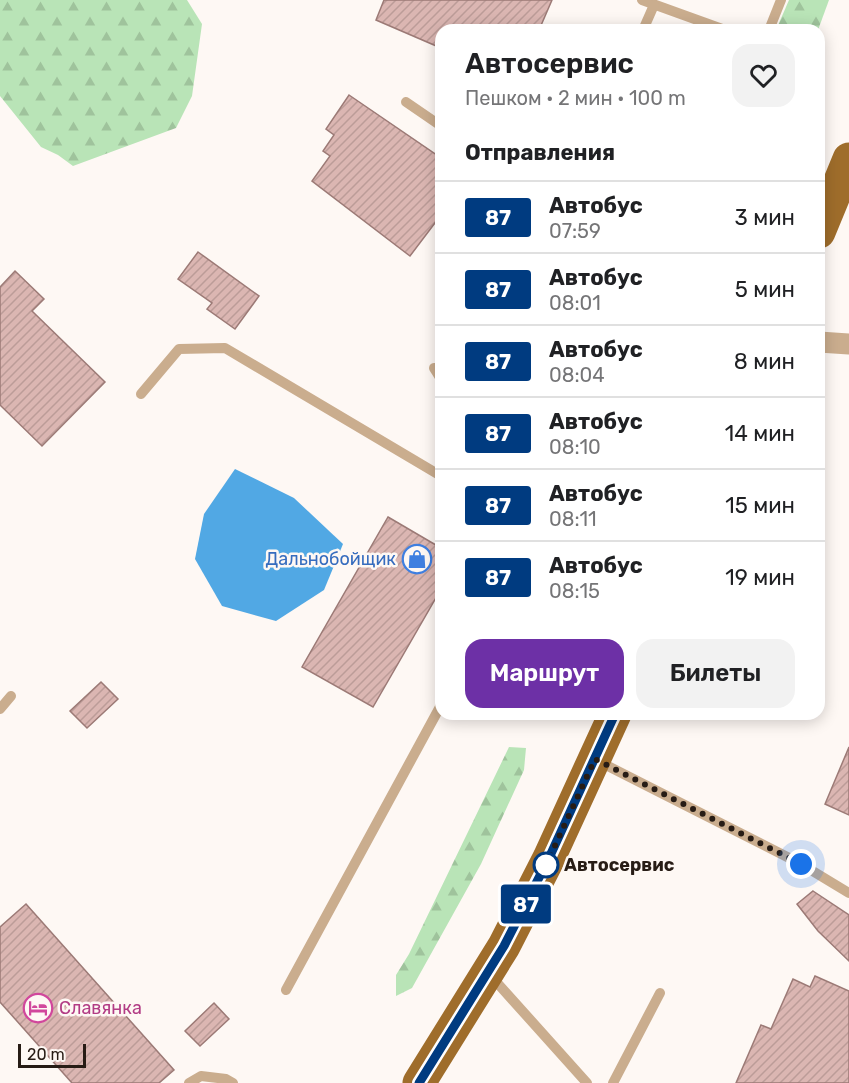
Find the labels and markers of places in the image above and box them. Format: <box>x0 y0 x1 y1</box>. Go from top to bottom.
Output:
shop icon: Дальнобойщик <box>401 543 433 575</box>
place label: Дальнобойщик <box>266 548 396 570</box>
marker: Автосервис <box>533 852 559 878</box>
place label: Автосервис <box>564 854 675 876</box>
hotel icon: Славянка <box>22 992 54 1024</box>
place label: Славянка <box>59 997 142 1019</box>

